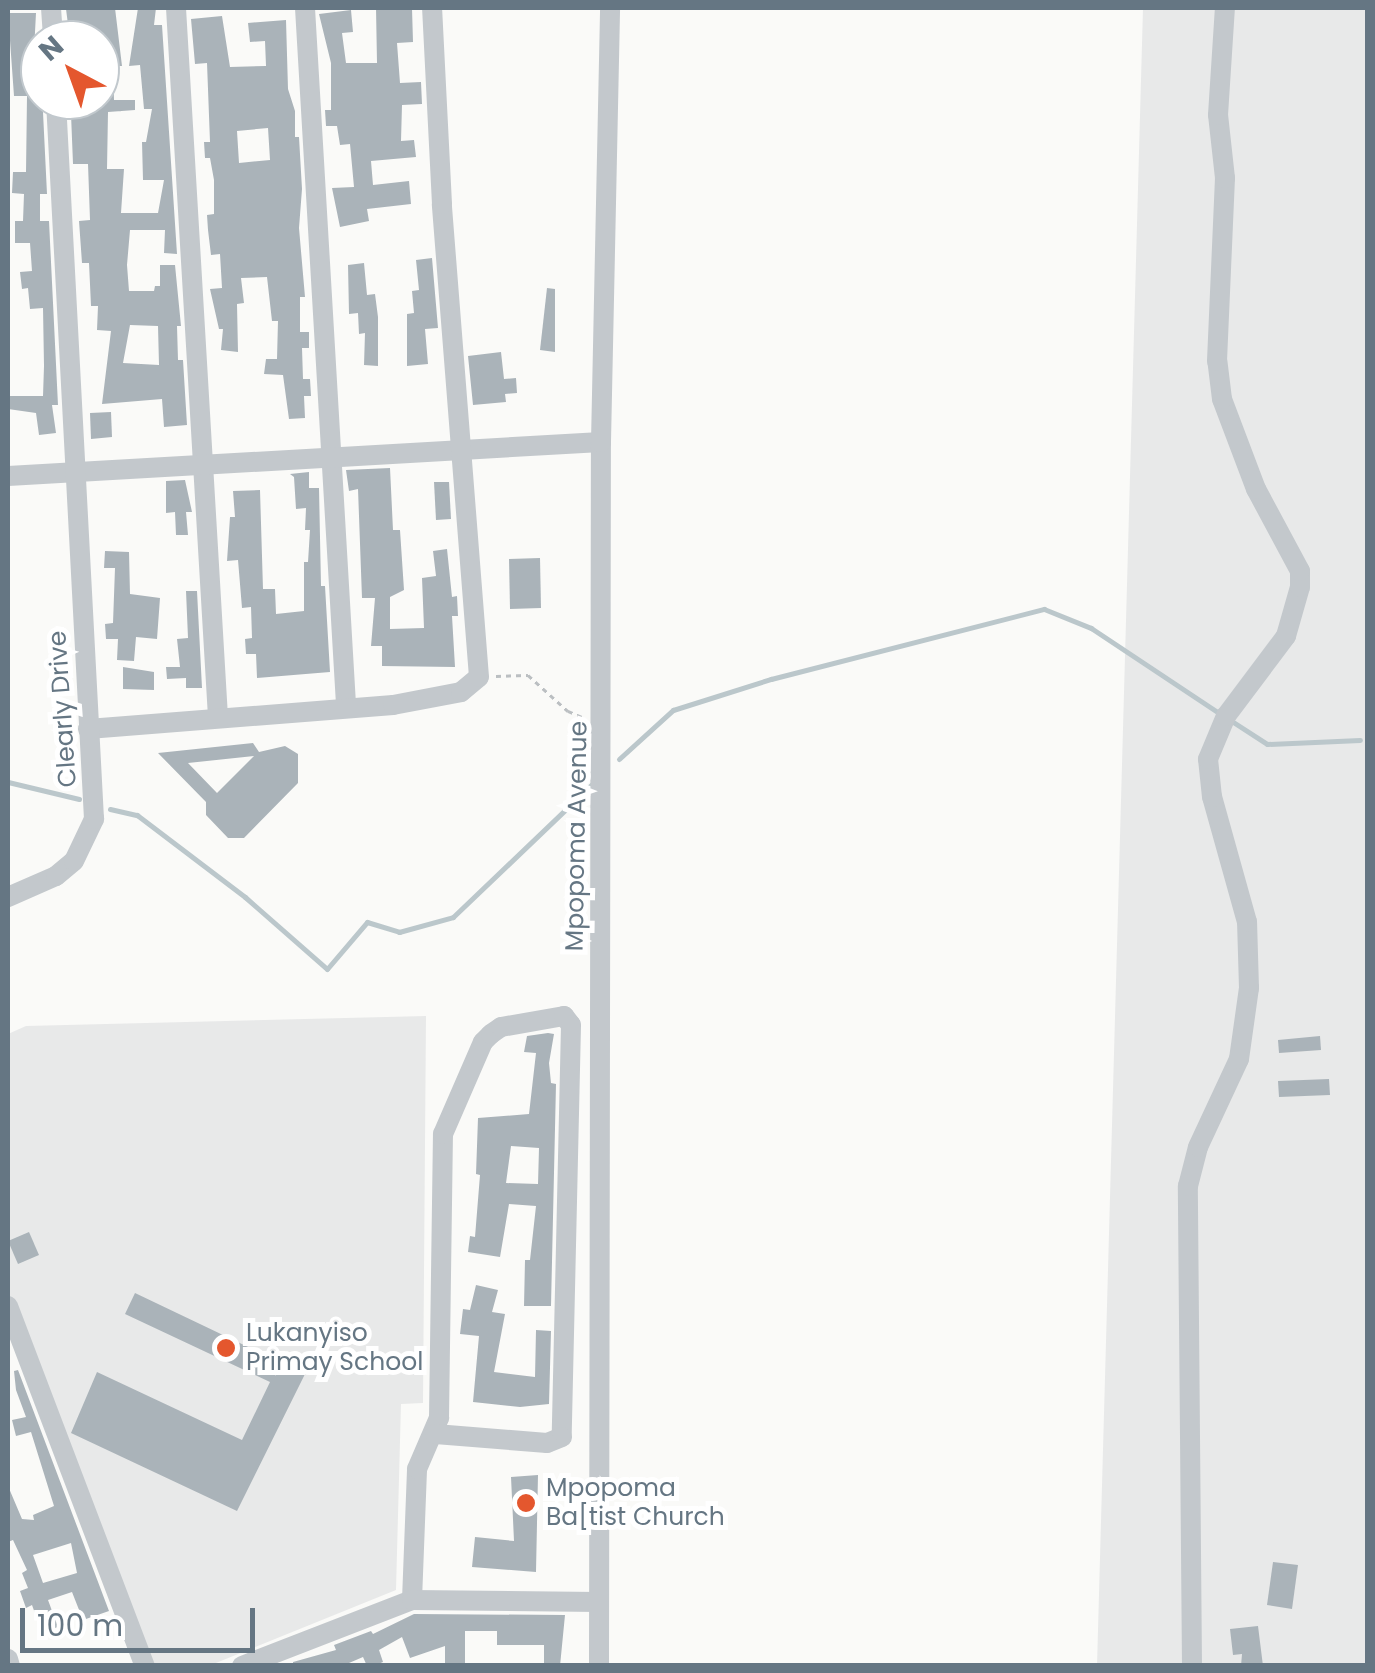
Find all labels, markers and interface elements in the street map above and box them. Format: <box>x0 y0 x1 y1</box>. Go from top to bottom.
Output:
north arrow <box>20 20 120 120</box>
text: N <box>31 27 72 70</box>
street label: Clearly Drive <box>43 630 83 788</box>
street label: Mpopoma Avenue <box>560 720 594 952</box>
place label: Lukanyiso Primay School <box>246 1319 423 1378</box>
marker: Lukanyiso Primay School <box>215 1337 237 1359</box>
place label: Mpopoma Ba[tist Church <box>546 1474 725 1533</box>
marker: Mpopoma Ba[tist Church <box>515 1492 537 1514</box>
scale bar <box>25 1588 260 1650</box>
text: 100 m <box>37 1604 123 1647</box>

